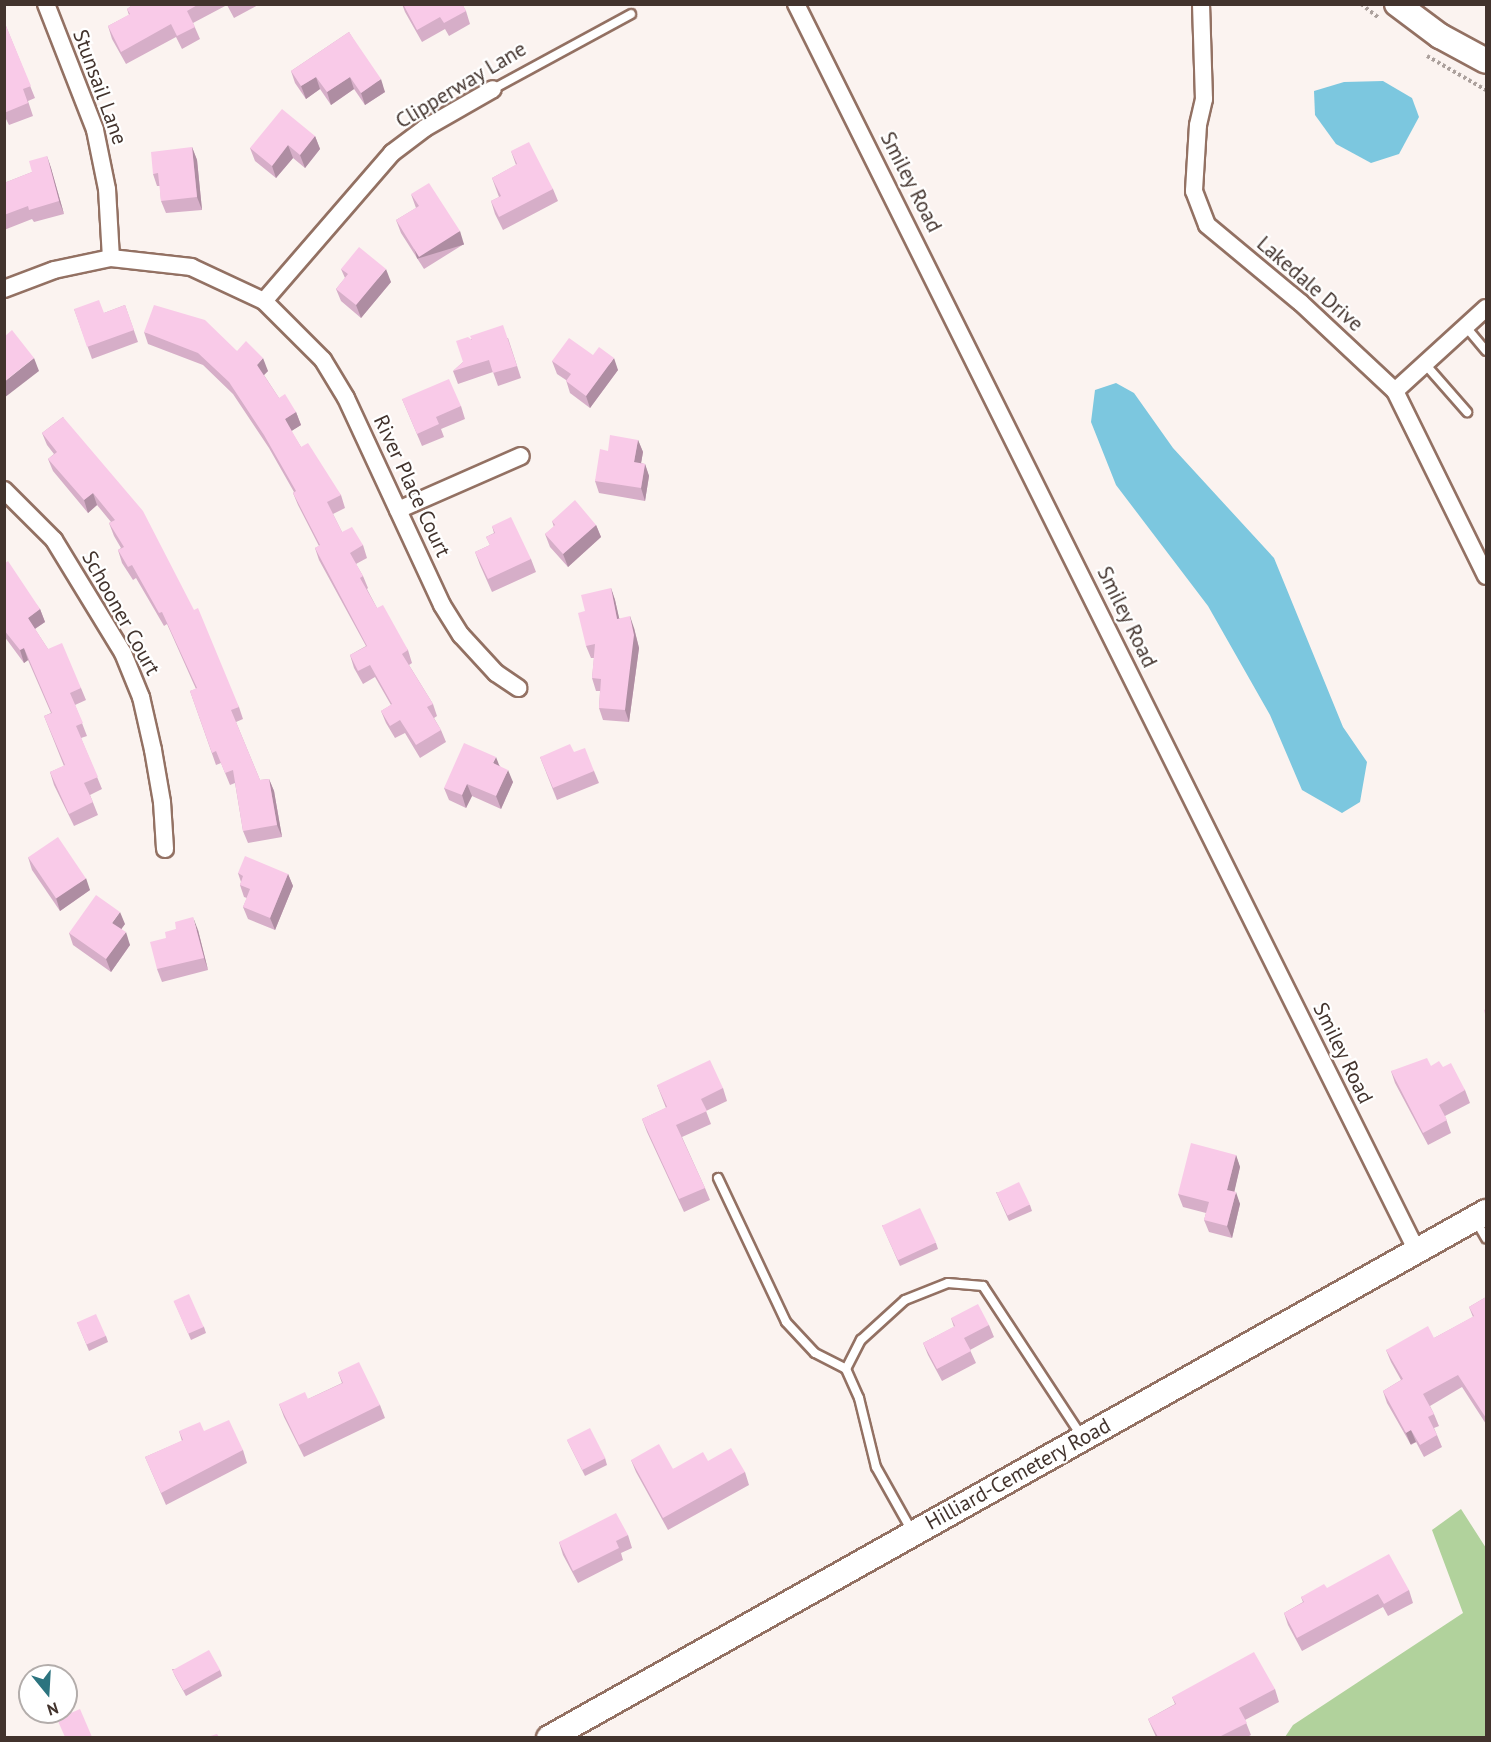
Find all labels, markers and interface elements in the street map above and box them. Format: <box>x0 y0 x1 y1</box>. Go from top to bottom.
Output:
street label: Stunsail Lane <box>68 26 132 148</box>
street label: Clipperway Lane <box>391 36 531 134</box>
street label: Smiley Road <box>875 127 947 237</box>
street label: Lakedale Drive <box>1252 231 1368 337</box>
street label: River Place Court <box>368 411 456 561</box>
street label: Schooner Court <box>76 546 166 680</box>
street label: Smiley Road <box>1092 562 1162 672</box>
street label: Smiley Road <box>1308 998 1378 1108</box>
street label: Hilliard-Cemetery Road <box>921 1413 1115 1535</box>
north arrow <box>18 1664 78 1724</box>
text: N <box>45 1698 61 1720</box>

